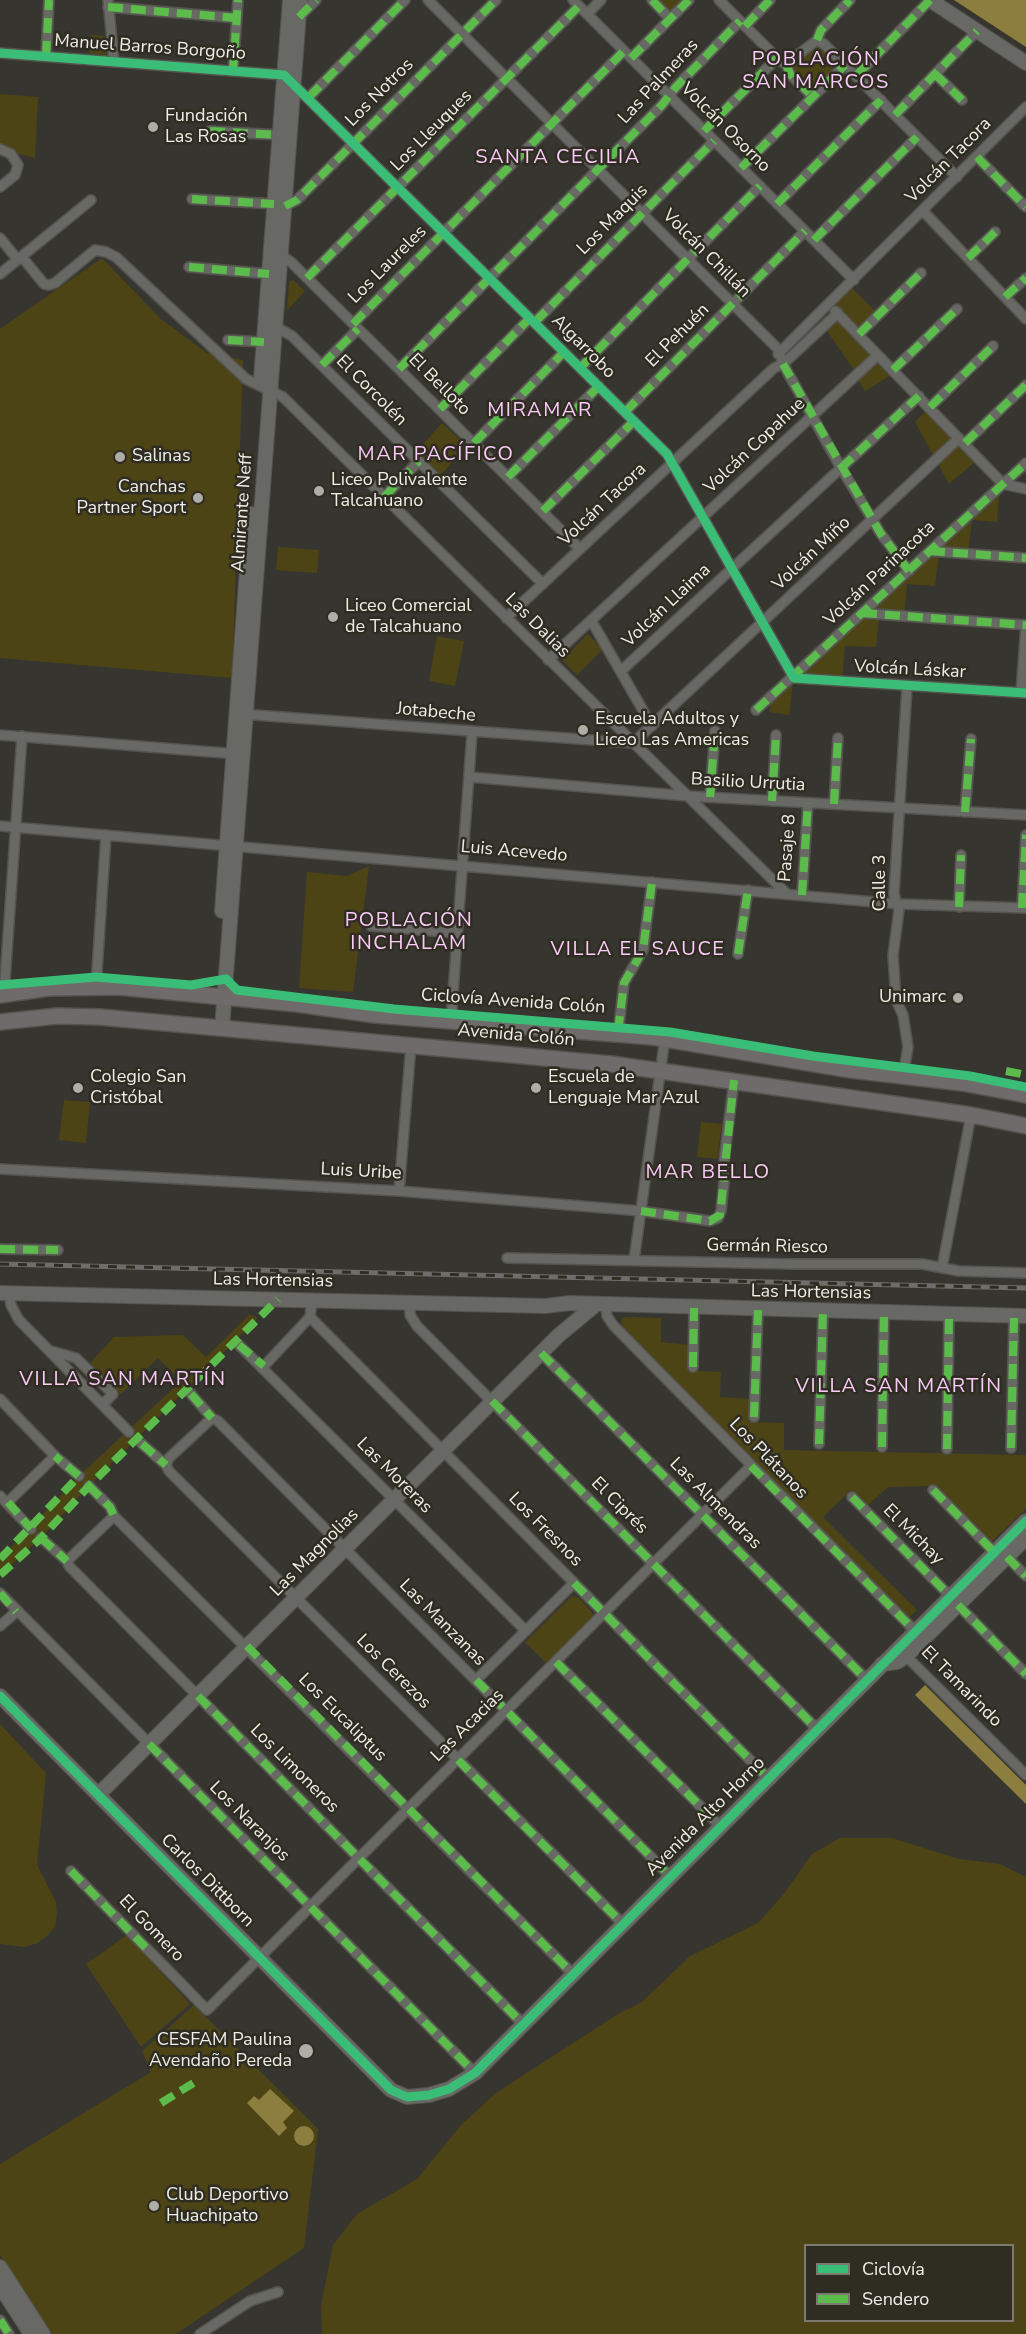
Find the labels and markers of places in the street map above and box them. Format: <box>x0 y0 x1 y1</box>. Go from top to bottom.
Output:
place label: Fundación Las Rosas <box>165 106 248 148</box>
marker: Fundación Las Rosas <box>146 120 160 134</box>
place label: Salinas <box>132 446 191 468</box>
marker: Salinas <box>113 450 127 464</box>
place label: Liceo Polivalente Talcahuano <box>331 470 467 512</box>
place label: Canchas Partner Sport <box>77 477 186 520</box>
marker: Liceo Polivalente Talcahuano <box>312 484 326 498</box>
marker: Canchas Partner Sport <box>191 491 205 505</box>
place label: Liceo Comercial de Talcahuano <box>345 596 471 638</box>
marker: Liceo Comercial de Talcahuano <box>326 610 340 624</box>
place label: Escuela Adultos y Liceo Las Americas <box>595 709 749 752</box>
marker: Escuela Adultos y Liceo Las Americas <box>576 723 590 737</box>
place label: Unimarc <box>879 987 946 1009</box>
marker: Unimarc <box>951 991 965 1005</box>
place label: Colegio San Cristóbal <box>90 1067 186 1110</box>
place label: Escuela de Lenguaje Mar Azul <box>548 1067 699 1110</box>
marker: Colegio San Cristóbal <box>71 1081 85 1095</box>
marker: Escuela de Lenguaje Mar Azul <box>529 1081 543 1095</box>
place label: CESFAM Paulina Avendaño Pereda <box>149 2030 292 2072</box>
marker: CESFAM Paulina Avendaño Pereda <box>297 2042 315 2060</box>
place label: Club Deportivo Huachipato <box>166 2185 289 2228</box>
marker: Club Deportivo Huachipato <box>147 2199 161 2213</box>

